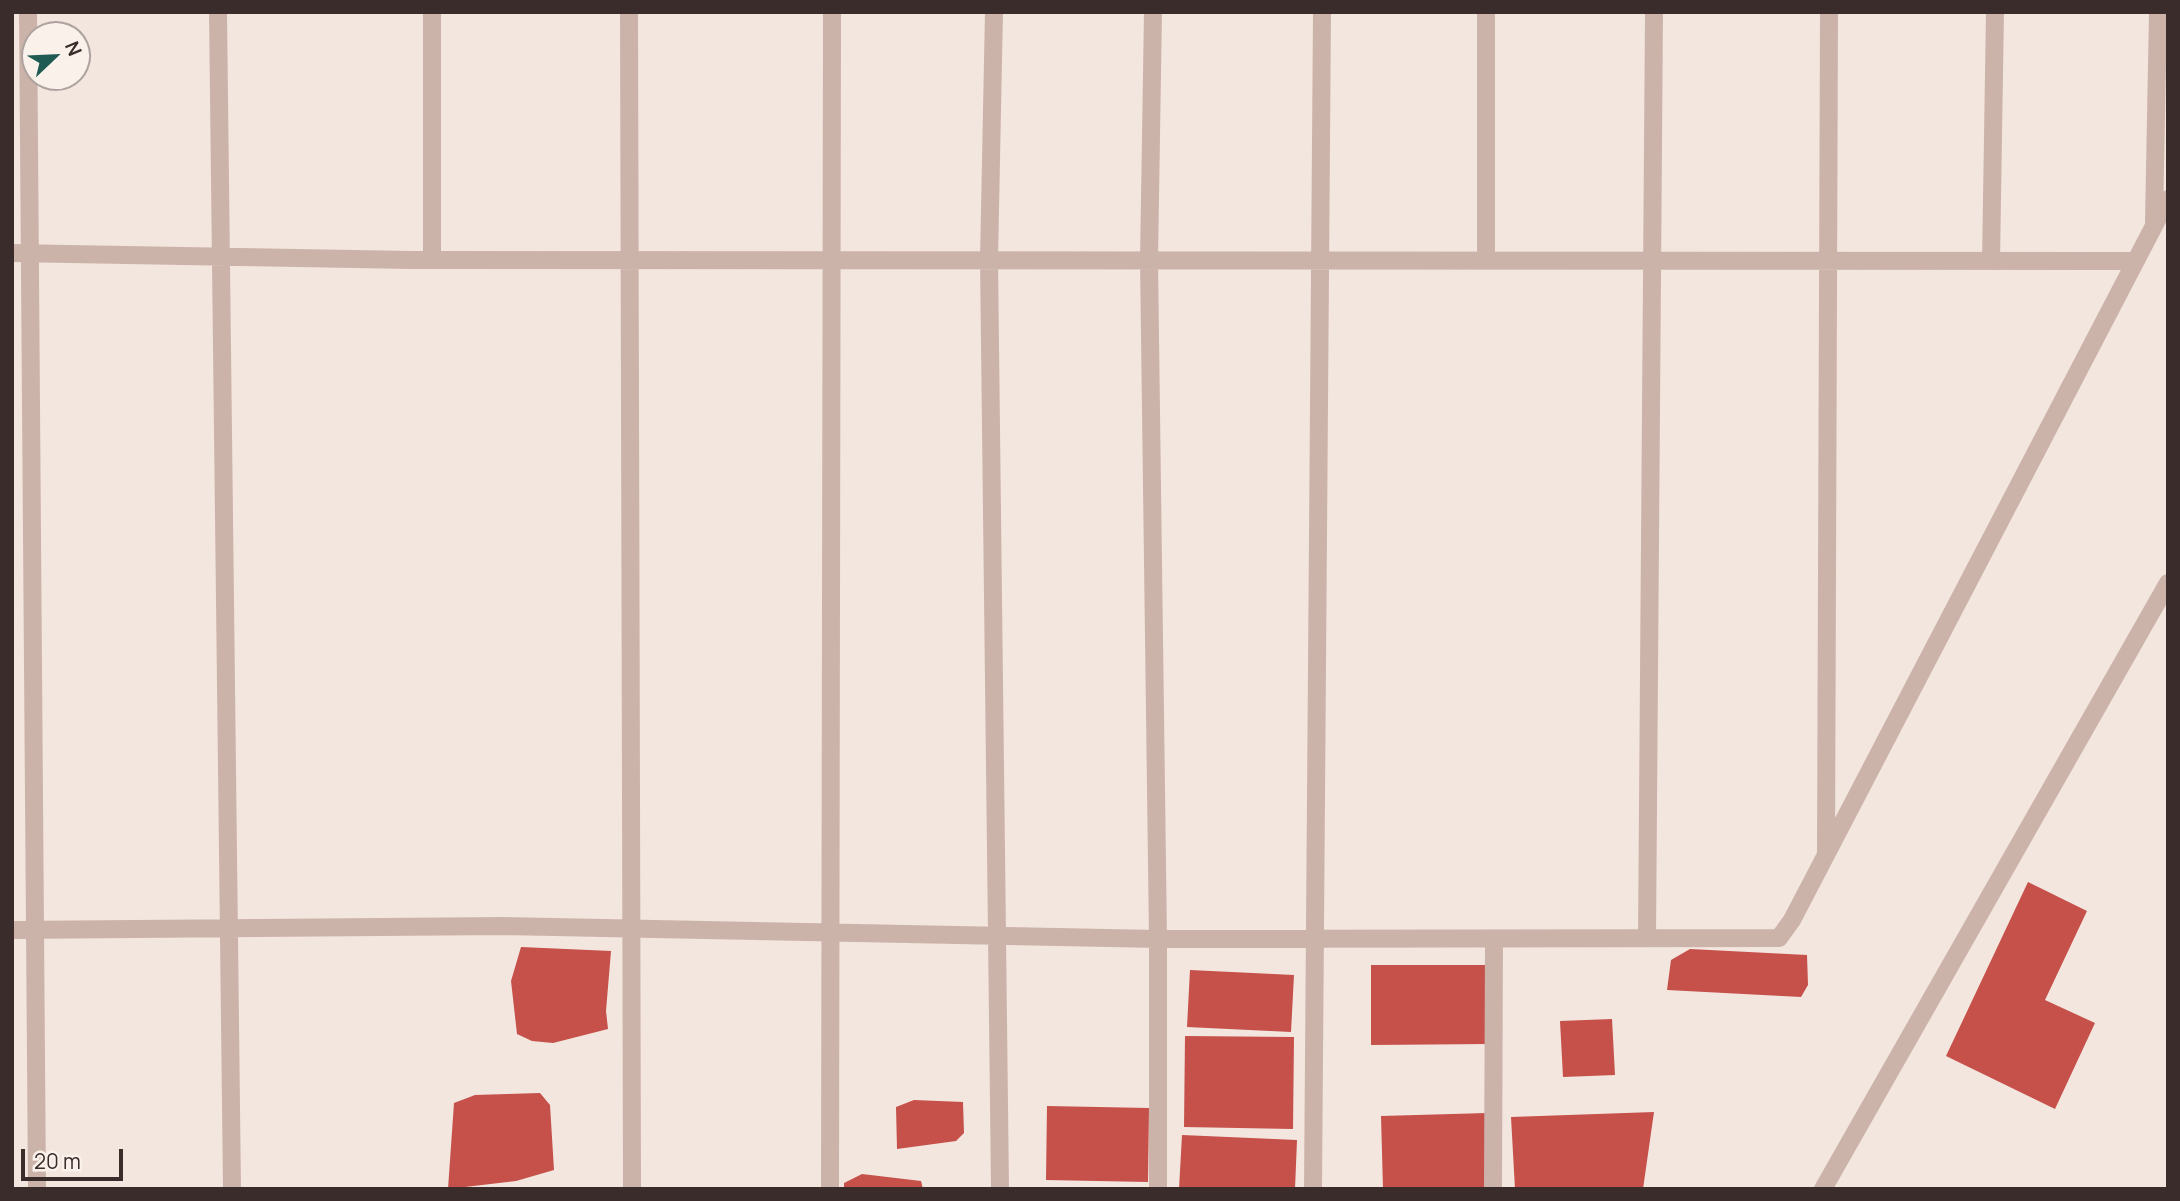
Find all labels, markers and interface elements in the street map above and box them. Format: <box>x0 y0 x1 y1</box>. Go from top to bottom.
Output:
north arrow <box>21 21 91 91</box>
text: N <box>59 37 88 60</box>
scale bar <box>24 1134 126 1178</box>
text: 20 m <box>34 1147 81 1175</box>

